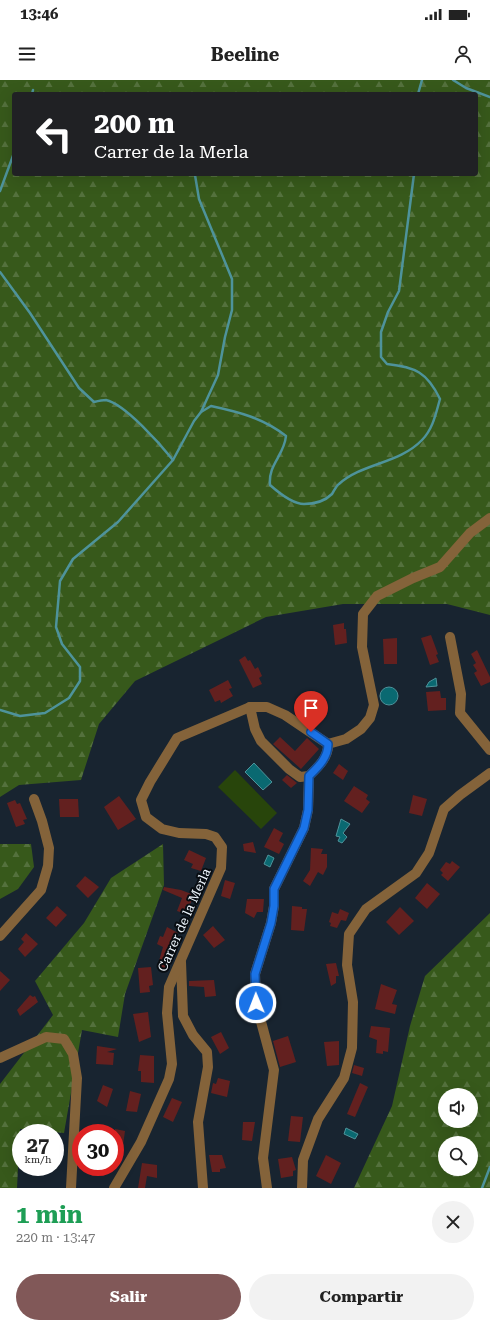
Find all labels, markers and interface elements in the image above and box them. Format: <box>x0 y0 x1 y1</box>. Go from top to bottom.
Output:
text: 13:46 <box>20 5 58 23</box>
icon: menu <box>16 43 38 65</box>
icon: person <box>452 43 474 65</box>
text: Beeline <box>211 44 279 65</box>
text: 200 m <box>94 107 175 140</box>
icon: left <box>28 108 80 160</box>
text: Carrer de la Merla <box>94 141 249 162</box>
pin <box>294 691 328 732</box>
icon: arrive <box>300 697 322 719</box>
street label: Carrer de la Merla <box>154 866 214 974</box>
position arrow <box>235 982 277 1024</box>
map controls <box>438 1088 478 1176</box>
button: sound <box>438 1088 478 1128</box>
speed limit sign: 30 <box>72 1124 124 1176</box>
text: 27 <box>27 1133 49 1157</box>
button: search <box>438 1136 478 1176</box>
text: km/h <box>25 1154 51 1165</box>
text: 1 min <box>16 1201 83 1229</box>
button: close <box>432 1201 474 1243</box>
text: 220 m · 13:47 <box>16 1230 95 1245</box>
button: Salir <box>16 1274 241 1320</box>
button: Compartir <box>249 1274 474 1320</box>

